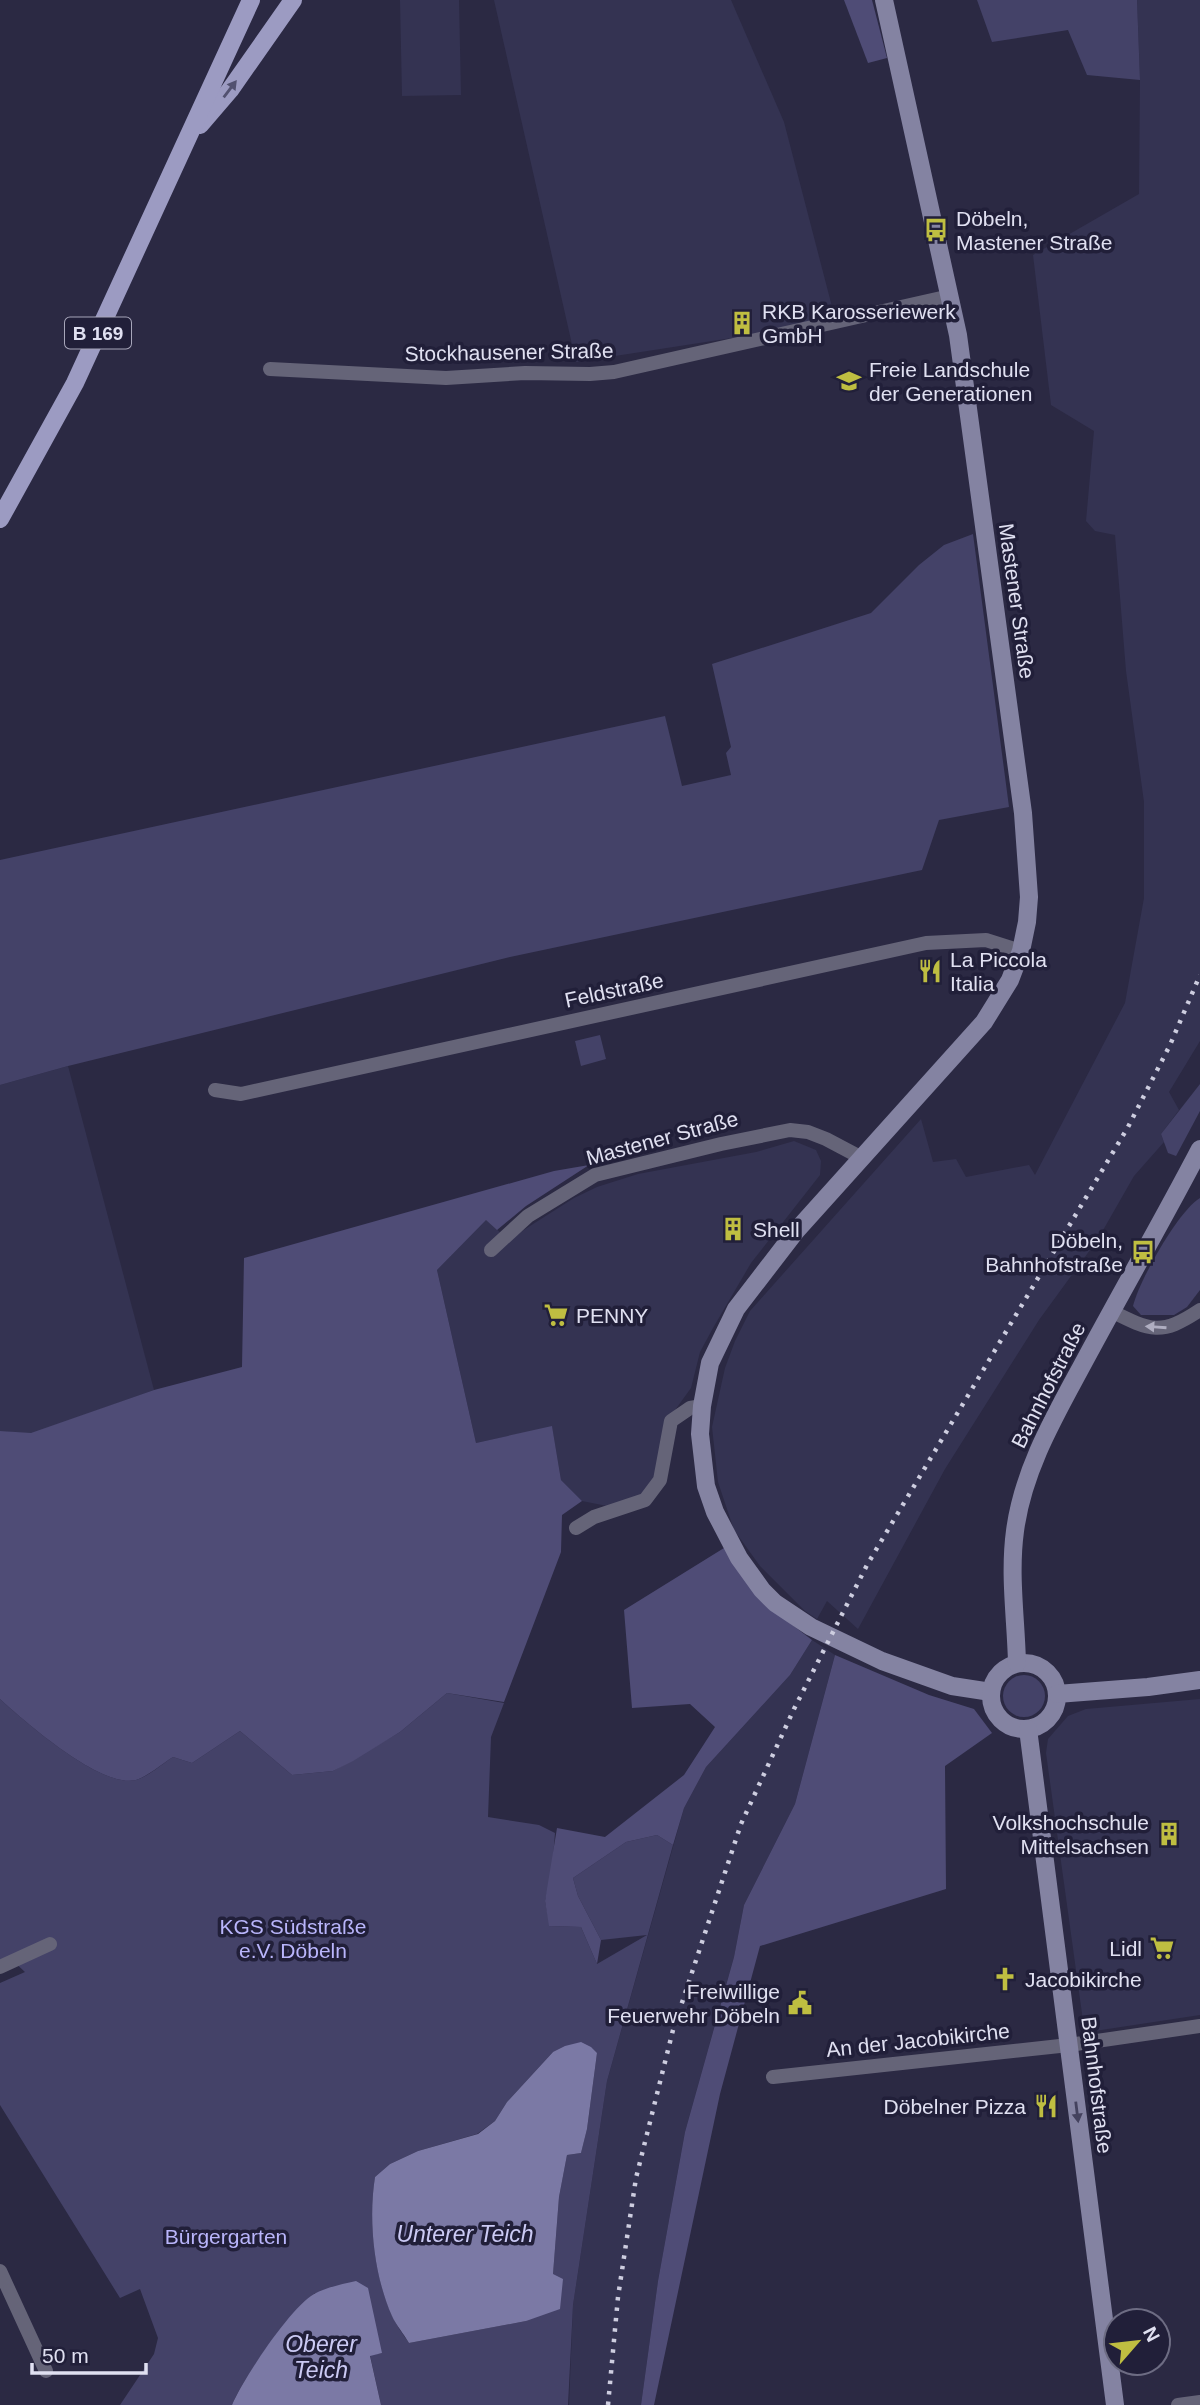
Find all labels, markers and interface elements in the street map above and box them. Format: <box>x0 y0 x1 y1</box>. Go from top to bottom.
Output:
one-way arrow <box>223 80 238 98</box>
place label: Döbeln, Mastener Straße <box>956 207 1112 254</box>
bus stop icon: Döbeln, Mastener Straße <box>922 216 950 244</box>
place label: RKB Karosseriewerk GmbH <box>762 300 956 347</box>
building icon: RKB Karosseriewerk GmbH <box>728 309 756 337</box>
road number: B 169 <box>65 318 131 348</box>
street label: Stockhausener Straße <box>404 339 614 365</box>
place label: Freie Landschule der Generationen <box>869 358 1032 405</box>
school or university icon: Freie Landschule der Generationen <box>835 367 863 395</box>
street label: Mastener Straße <box>995 522 1039 680</box>
place label: La Piccola Italia <box>950 948 1047 995</box>
restaurant icon: La Piccola Italia <box>916 957 944 985</box>
street label: Feldstraße <box>563 968 665 1012</box>
street label: Mastener Straße <box>583 1107 741 1169</box>
building icon: Shell <box>719 1215 747 1243</box>
place label: Shell <box>753 1218 800 1241</box>
place label: Döbeln, Bahnhofstraße <box>985 1229 1123 1276</box>
bus stop icon: Döbeln, Bahnhofstraße <box>1129 1238 1157 1266</box>
supermarket icon: PENNY <box>542 1301 570 1329</box>
place label: PENNY <box>576 1304 648 1327</box>
street label: Bahnhofstraße <box>1006 1318 1090 1452</box>
one-way arrow <box>1145 1321 1167 1332</box>
place label: Volkshochschule Mittelsachsen <box>993 1811 1149 1858</box>
building icon: Volkshochschule Mittelsachsen <box>1155 1820 1183 1848</box>
park label: KGS Südstraße e.V. Döbeln <box>219 1915 367 1962</box>
supermarket icon: Lidl <box>1148 1934 1176 1962</box>
place label: Lidl <box>1109 1937 1142 1960</box>
church icon: Jacobikirche <box>991 1965 1019 1993</box>
place label: Jacobikirche <box>1025 1968 1142 1991</box>
place label: Freiwillige Feuerwehr Döbeln <box>607 1980 780 2027</box>
public building icon: Freiwillige Feuerwehr Döbeln <box>786 1989 814 2017</box>
street label: Bahnhofstraße <box>1077 2015 1117 2155</box>
street label: An der Jacobikirche <box>825 2019 1011 2061</box>
restaurant icon: Döbelner Pizza <box>1032 2092 1060 2120</box>
place label: Döbelner Pizza <box>884 2095 1026 2118</box>
one-way arrow <box>1071 2102 1082 2124</box>
water label: Unterer Teich <box>396 2221 534 2247</box>
park label: Bürgergarten <box>165 2225 287 2248</box>
north arrow <box>1102 2307 1172 2377</box>
text: N <box>1139 2323 1164 2345</box>
water label: Oberer Teich <box>285 2331 358 2383</box>
scale bar <box>32 2332 145 2376</box>
text: 50 m <box>42 2344 89 2367</box>

